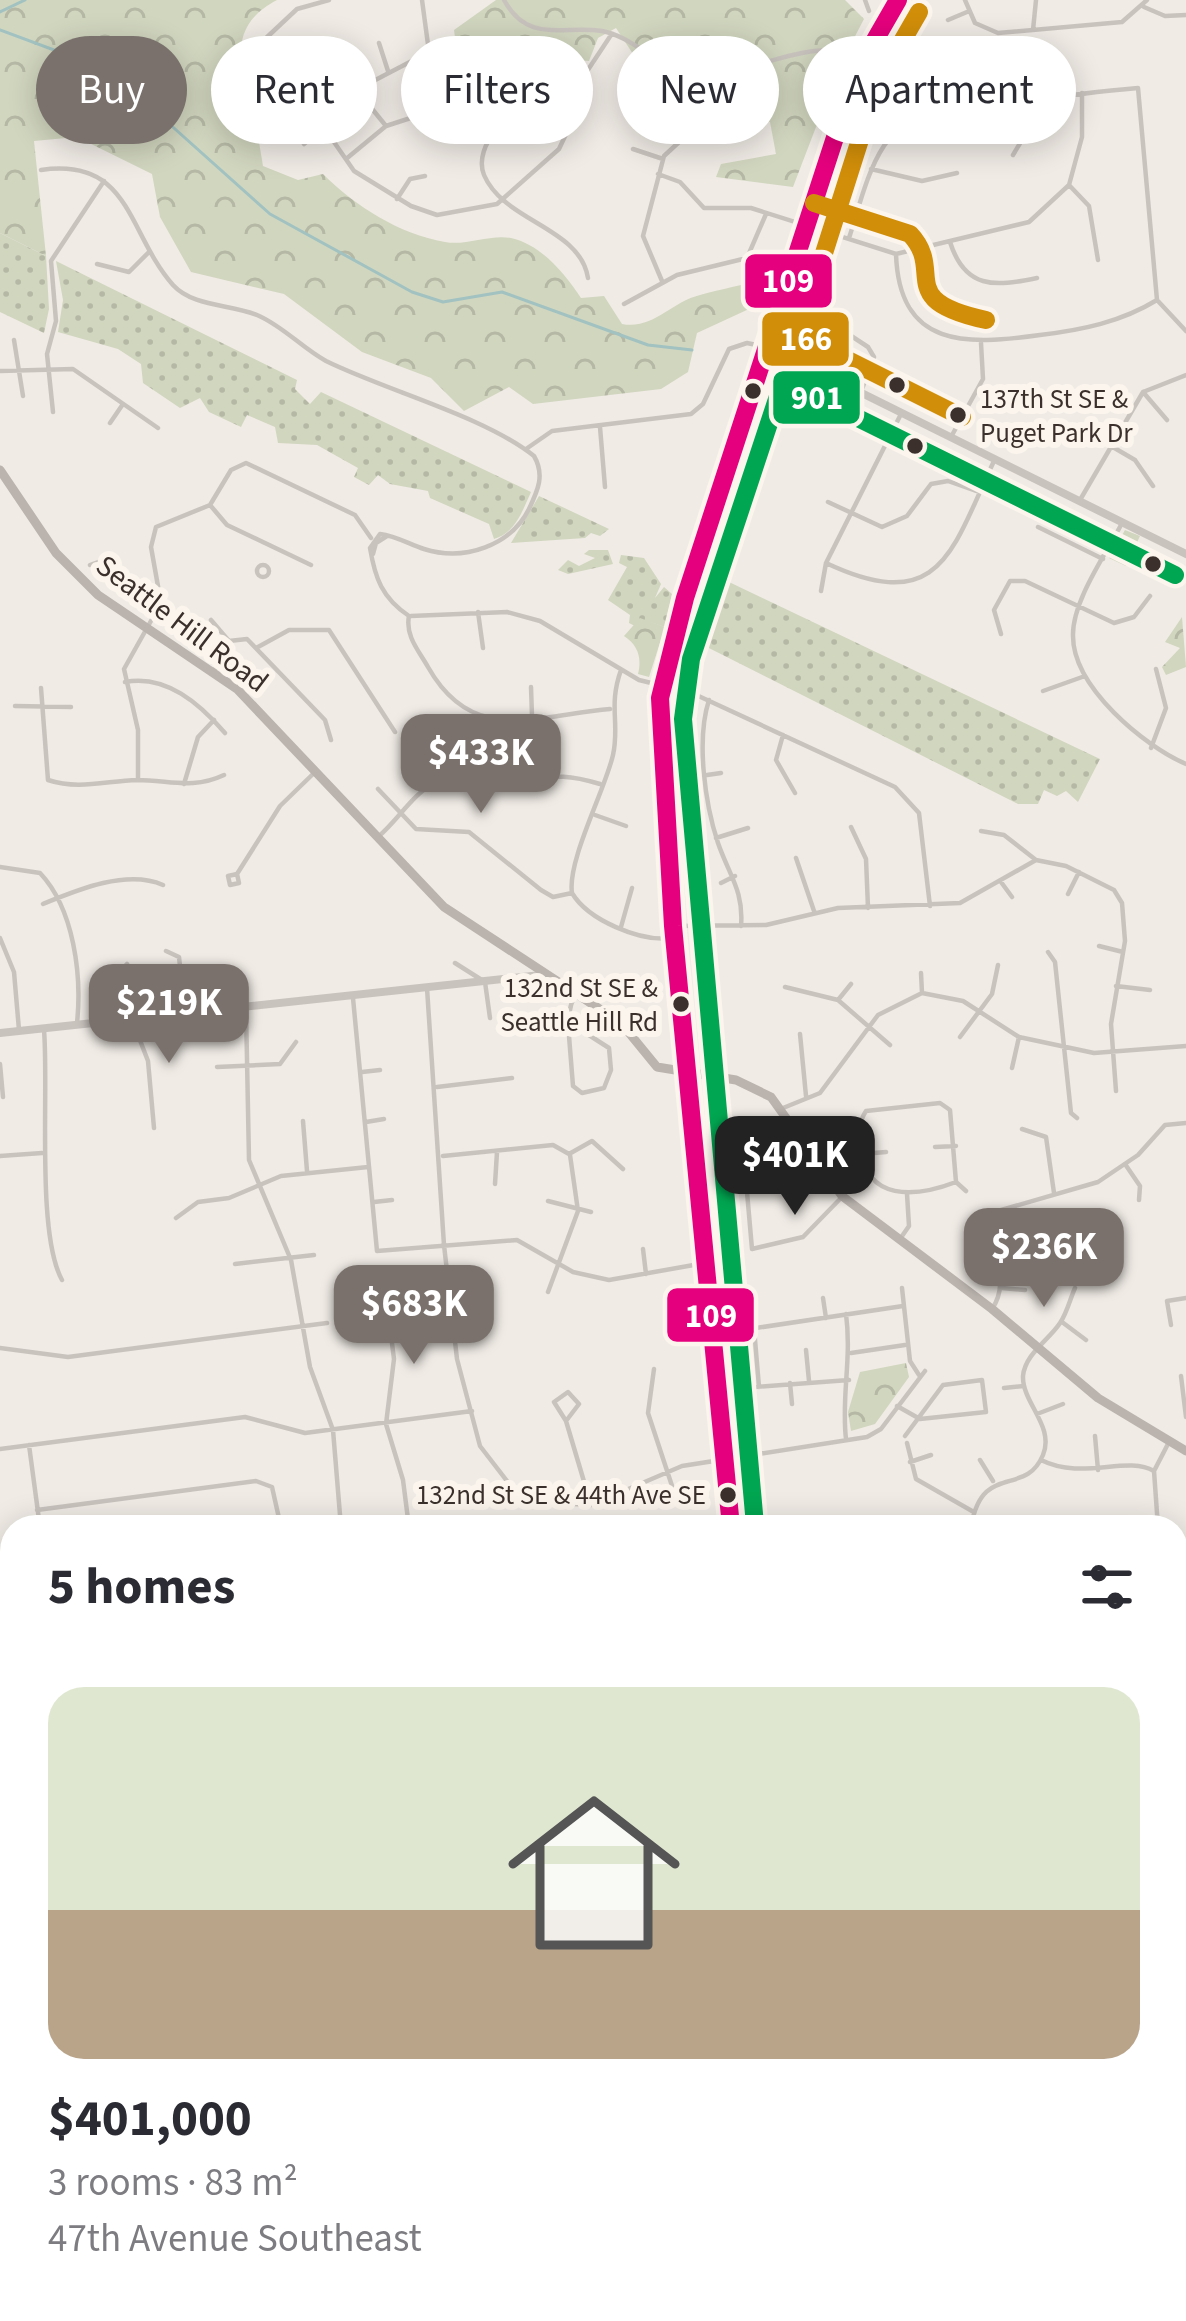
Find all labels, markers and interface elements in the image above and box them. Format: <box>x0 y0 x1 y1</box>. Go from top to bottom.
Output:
chip: Buy <box>36 36 187 144</box>
chip: Rent <box>211 36 377 144</box>
chip: Filters <box>401 36 593 144</box>
chip: New <box>617 36 779 144</box>
chip: Apartment <box>803 36 1076 144</box>
line badge: 109 <box>743 252 834 310</box>
text: 109 <box>762 258 814 305</box>
line badge: 166 <box>760 310 851 368</box>
text: 166 <box>780 316 832 363</box>
line badge: 901 <box>771 369 862 426</box>
unlabelled marker <box>886 374 908 396</box>
text: 901 <box>791 375 843 422</box>
unlabelled marker <box>742 380 764 402</box>
place label: 137th St SE & Puget Park Dr <box>980 380 1133 453</box>
marker: 137th St SE & Puget Park Dr <box>947 404 969 426</box>
unlabelled marker <box>904 435 926 457</box>
street label: Seattle Hill Road <box>87 545 277 703</box>
unlabelled marker <box>1142 553 1164 575</box>
pin: $433K <box>397 714 565 816</box>
text: $433K <box>428 725 534 781</box>
pin: $219K <box>85 964 253 1066</box>
place label: 132nd St SE & Seattle Hill Rd <box>500 969 659 1042</box>
text: $219K <box>116 975 222 1031</box>
marker: 132nd St SE & Seattle Hill Rd <box>670 993 692 1015</box>
pin: $401K <box>711 1116 879 1218</box>
text: $401K <box>742 1127 848 1183</box>
pin: $236K <box>960 1208 1128 1310</box>
text: $236K <box>991 1219 1097 1275</box>
pin: $683K <box>330 1265 498 1367</box>
text: $683K <box>361 1276 467 1332</box>
line badge: 109 <box>665 1286 756 1344</box>
text: 109 <box>685 1293 737 1340</box>
place label: 132nd St SE & 44th Ave SE <box>416 1476 706 1515</box>
marker: 132nd St SE & 44th Ave SE <box>717 1484 739 1506</box>
text: 5 homes <box>48 1551 235 1623</box>
icon: filters <box>1074 1554 1140 1620</box>
icon: home <box>486 1765 702 1981</box>
text: $401,000 <box>48 2083 252 2155</box>
text: 3 rooms · 83 m² <box>48 2155 298 2211</box>
text: 47th Avenue Southeast <box>48 2211 422 2267</box>

